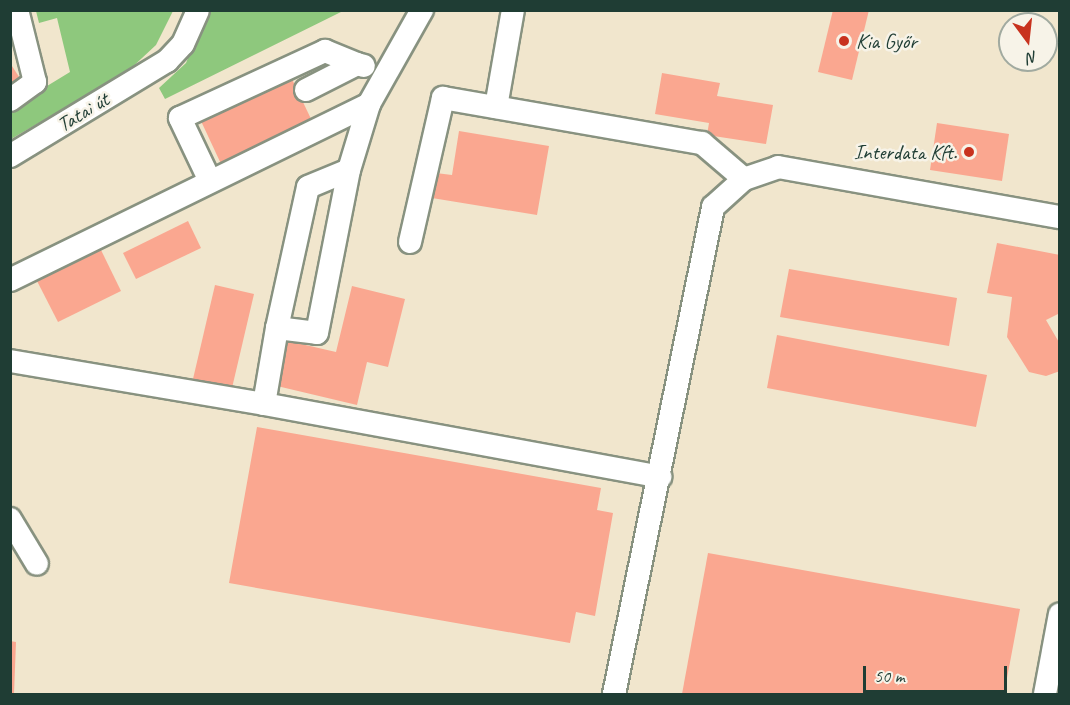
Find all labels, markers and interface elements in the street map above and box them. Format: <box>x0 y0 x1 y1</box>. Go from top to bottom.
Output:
north arrow <box>998 12 1058 72</box>
place label: Kia Győr <box>856 28 916 54</box>
marker: Kia Győr <box>837 34 851 48</box>
text: N <box>1025 47 1040 68</box>
street label: Tatai út <box>53 87 113 137</box>
place label: Interdata Kft. <box>854 139 957 165</box>
marker: Interdata Kft. <box>962 145 976 159</box>
scale bar <box>866 654 1010 692</box>
text: 50 m <box>874 665 905 687</box>

